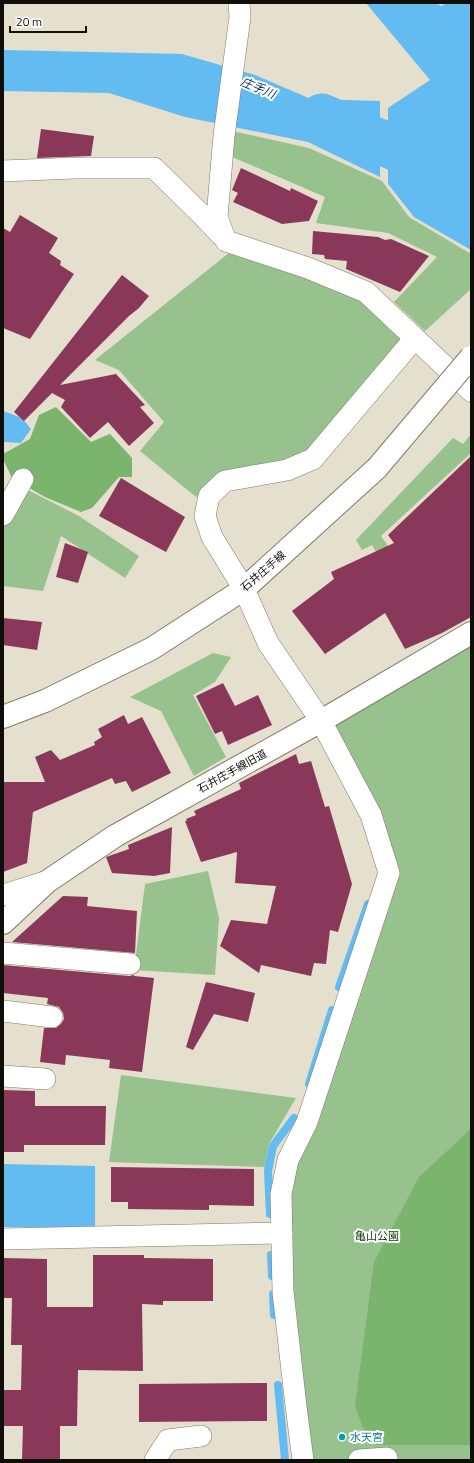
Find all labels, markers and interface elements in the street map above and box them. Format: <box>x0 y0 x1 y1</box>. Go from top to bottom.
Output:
scale bar <box>10 8 86 34</box>
text: 20 m <box>16 12 42 31</box>
water label: 庄手川 <box>238 72 280 104</box>
street label: 石井庄手線 <box>237 547 289 595</box>
street label: 石井庄手線旧道 <box>194 745 270 797</box>
park label: 亀山公園 <box>355 1228 399 1244</box>
place label: 水天宮 <box>350 1429 383 1445</box>
marker: 水天宮 <box>337 1432 347 1442</box>

